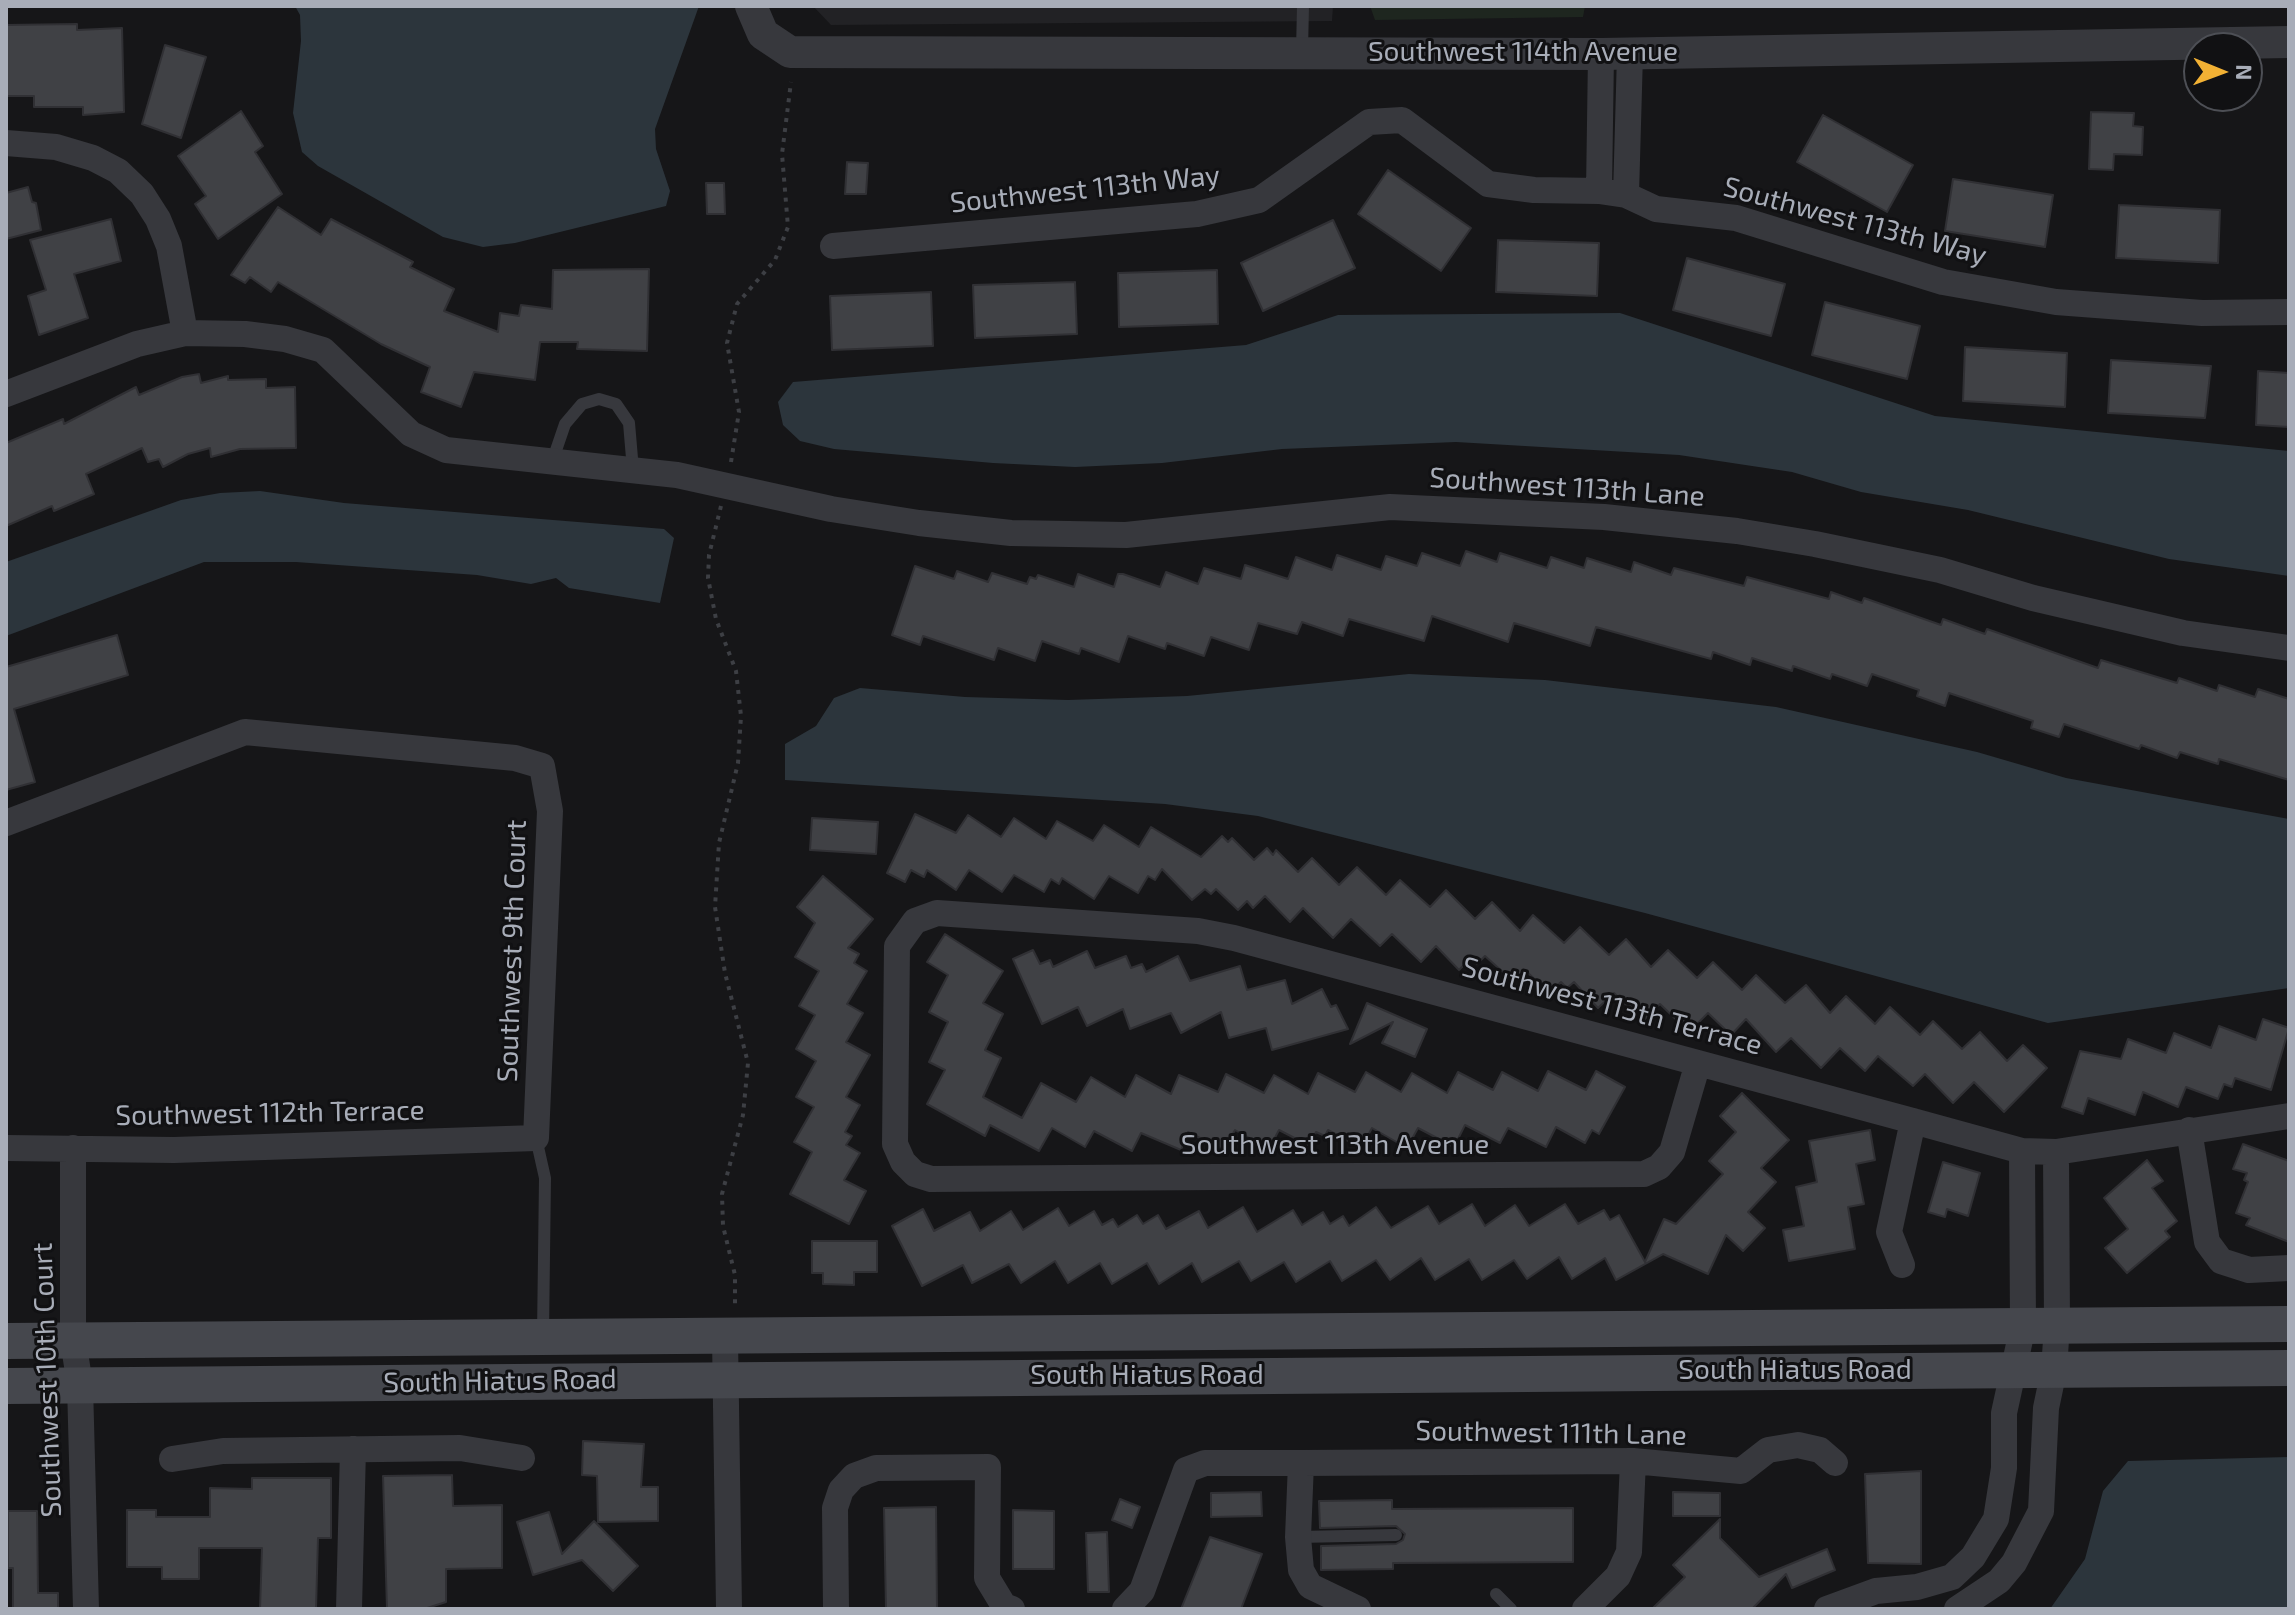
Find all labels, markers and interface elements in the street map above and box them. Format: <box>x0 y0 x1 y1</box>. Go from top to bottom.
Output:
north arrow <box>2183 32 2263 112</box>
street label: Southwest 114th Avenue <box>1368 35 1678 69</box>
text: N <box>2232 64 2258 81</box>
street label: Southwest 113th Way <box>948 158 1222 220</box>
street label: Southwest 113th Way <box>1720 170 1990 272</box>
street label: Southwest 113th Lane <box>1428 461 1706 513</box>
street label: Southwest 9th Court <box>491 819 533 1083</box>
street label: Southwest 113th Terrace <box>1458 950 1766 1062</box>
street label: Southwest 112th Terrace <box>115 1094 425 1132</box>
street label: Southwest 113th Avenue <box>1181 1128 1489 1162</box>
street label: Southwest 10th Court <box>25 1242 69 1518</box>
street label: South Hiatus Road <box>1678 1353 1912 1387</box>
street label: South Hiatus Road <box>1030 1358 1264 1392</box>
street label: South Hiatus Road <box>383 1362 617 1400</box>
street label: Southwest 111th Lane <box>1415 1414 1687 1452</box>

